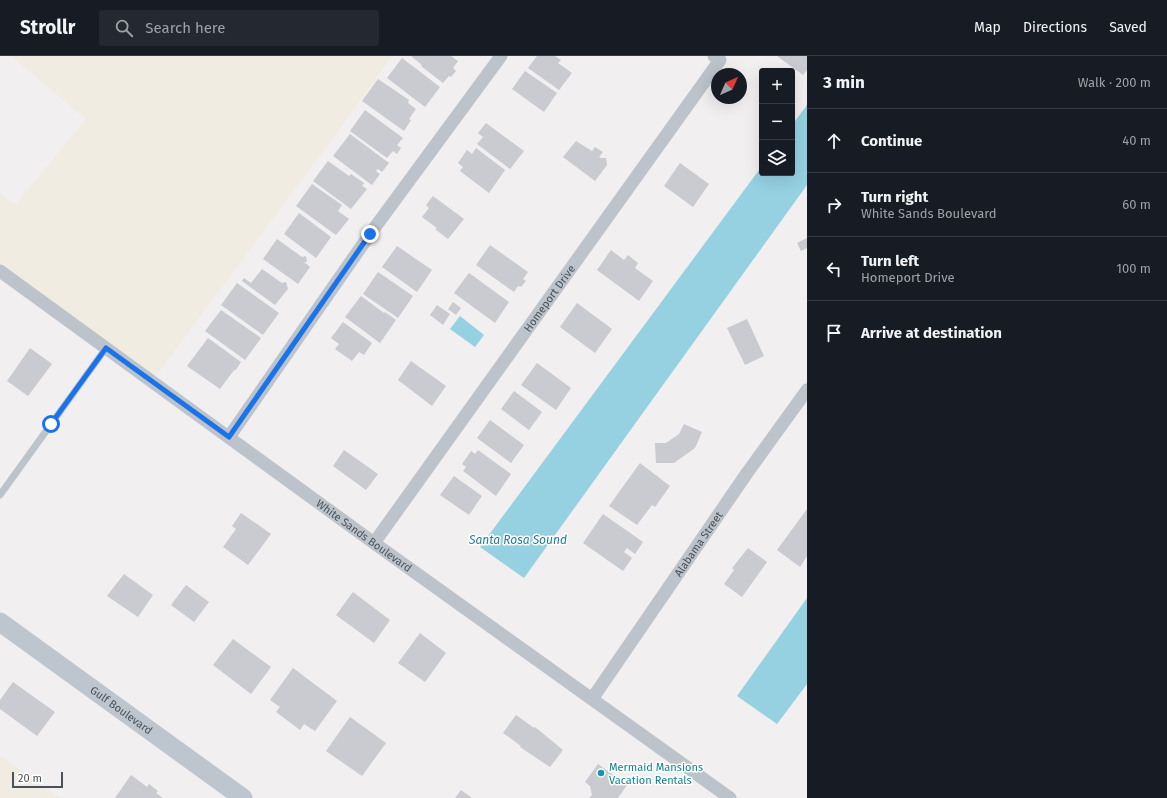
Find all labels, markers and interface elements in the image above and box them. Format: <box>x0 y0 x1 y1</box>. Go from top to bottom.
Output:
search box <box>99 10 379 46</box>
text: Strollr <box>20 16 75 39</box>
icon: search <box>113 17 135 39</box>
text: Search here <box>145 19 225 37</box>
text: Map <box>974 19 1001 36</box>
text: Directions <box>1023 19 1087 36</box>
text: Saved <box>1109 19 1147 36</box>
north arrow <box>711 68 747 104</box>
map controls <box>759 68 795 176</box>
button: + <box>759 68 795 104</box>
text: 3 min <box>823 72 865 93</box>
text: Walk · 200 m <box>1078 75 1151 90</box>
button: − <box>759 104 795 140</box>
icon: ahead <box>823 130 845 152</box>
text: Continue <box>861 132 922 150</box>
text: 40 m <box>1122 133 1151 148</box>
button: layers <box>759 140 795 176</box>
text: Turn right <box>861 188 928 206</box>
icon: right <box>823 194 845 216</box>
text: 60 m <box>1122 197 1151 212</box>
text: White Sands Boulevard <box>861 206 997 221</box>
route end <box>361 225 379 243</box>
text: Turn left <box>861 252 919 270</box>
icon: left <box>823 258 845 280</box>
text: 100 m <box>1116 261 1151 276</box>
street label: Homeport Drive <box>521 263 578 335</box>
text: Homeport Drive <box>861 270 955 285</box>
icon: arrive <box>823 322 845 344</box>
text: Arrive at destination <box>861 324 1002 342</box>
route start <box>42 415 60 433</box>
street label: White Sands Boulevard <box>313 497 414 575</box>
street label: Alabama Street <box>672 509 726 579</box>
water label: Santa Rosa Sound <box>468 533 567 547</box>
street label: Gulf Boulevard <box>88 684 155 737</box>
place label: Mermaid Mansions Vacation Rentals <box>609 761 703 787</box>
marker: Mermaid Mansions Vacation Rentals <box>596 768 606 778</box>
scale bar <box>12 770 63 789</box>
text: 20 m <box>18 772 42 785</box>

